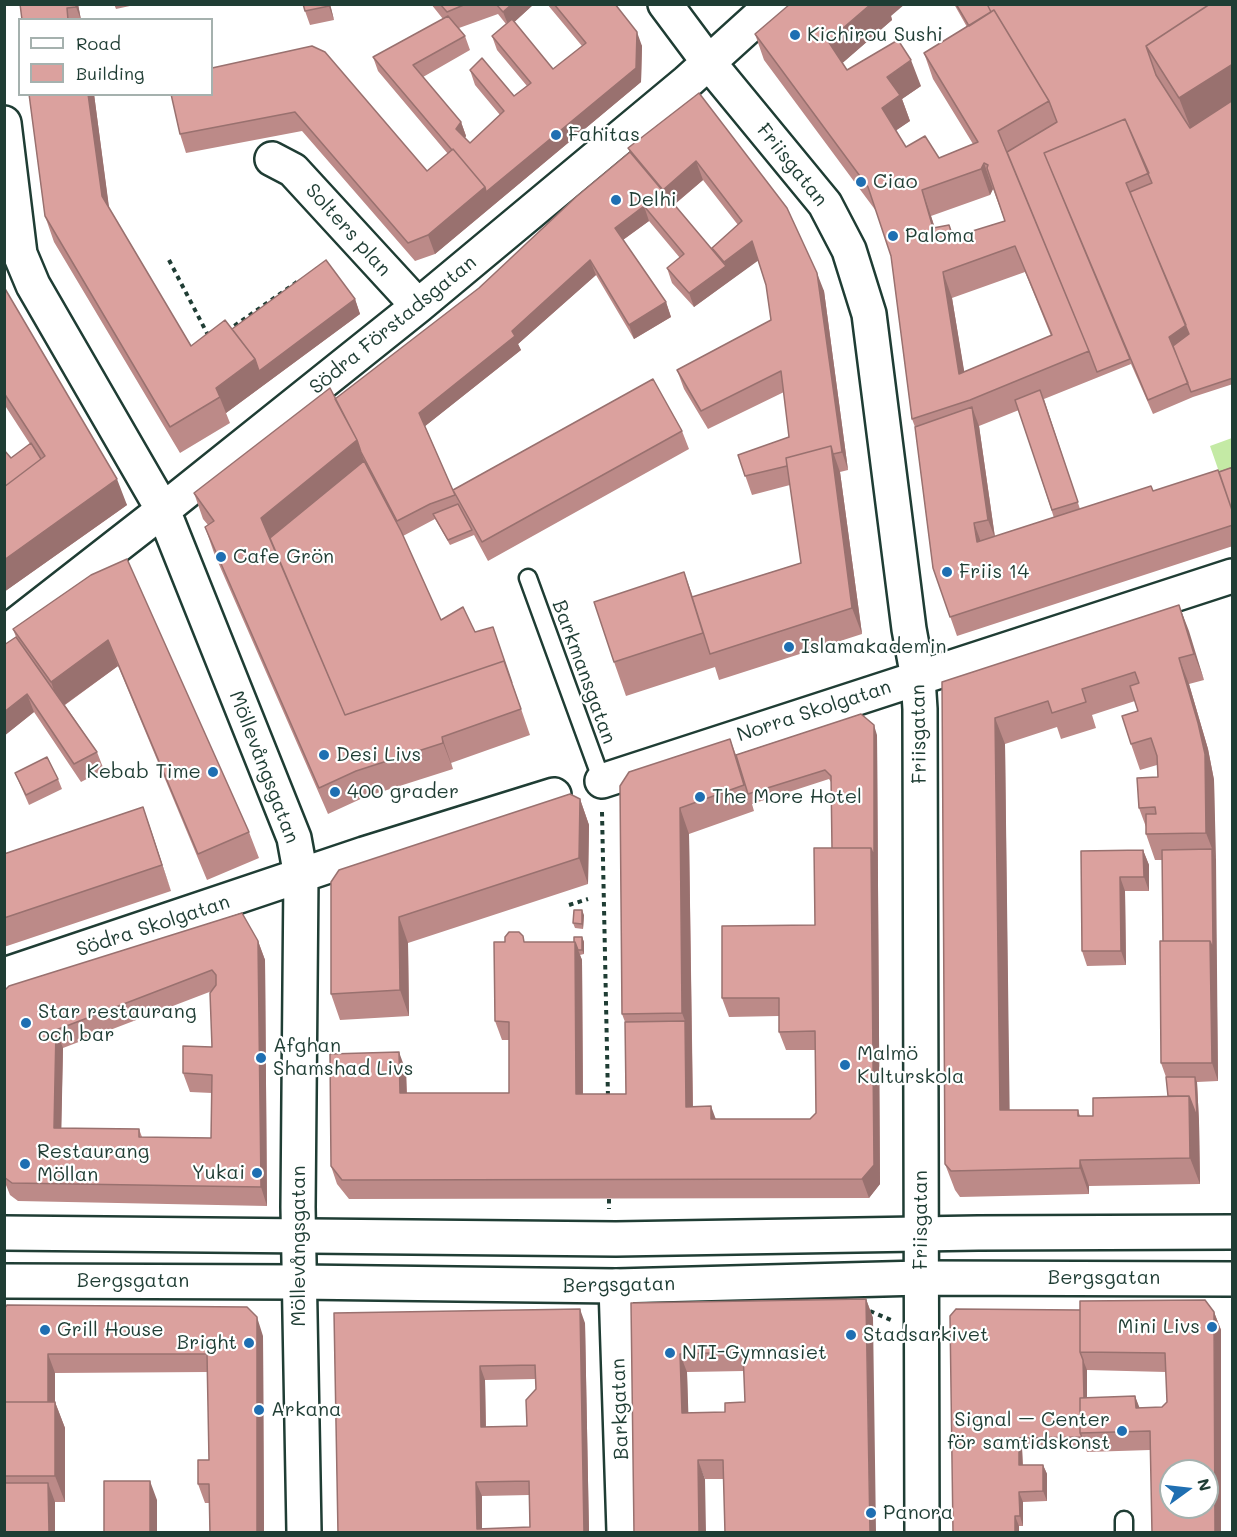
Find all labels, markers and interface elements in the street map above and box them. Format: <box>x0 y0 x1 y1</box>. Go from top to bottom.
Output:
legend <box>18 18 213 96</box>
place label: Kichirou Sushi <box>807 23 943 47</box>
marker: Kichirou Sushi <box>788 28 802 42</box>
text: Road <box>76 31 121 55</box>
text: Building <box>76 61 144 85</box>
street label: Friisgatan <box>751 119 833 211</box>
place label: Fahitas <box>568 123 640 147</box>
marker: Fahitas <box>549 128 563 142</box>
place label: Ciao <box>873 170 918 194</box>
marker: Ciao <box>854 175 868 189</box>
street label: Solters plan <box>300 179 396 281</box>
place label: Delhi <box>628 188 677 212</box>
marker: Delhi <box>609 193 623 207</box>
place label: Paloma <box>905 224 975 248</box>
marker: Paloma <box>886 229 900 243</box>
street label: Södra Förstadsgatan <box>305 250 481 400</box>
place label: Cafe Grön <box>233 545 334 569</box>
marker: Cafe Grön <box>214 550 228 564</box>
place label: Friis 14 <box>959 560 1029 584</box>
marker: Friis 14 <box>940 565 954 579</box>
street label: Barkmansgatan <box>547 597 621 747</box>
place label: Islamakademin <box>801 635 947 659</box>
marker: Islamakademin <box>782 640 796 654</box>
street label: Norra Skolgatan <box>734 675 894 747</box>
street label: Friisgatan <box>906 684 932 784</box>
street label: Möllevångsgatan <box>224 687 304 847</box>
place label: Desi Livs <box>336 743 421 767</box>
marker: Desi Livs <box>317 748 331 762</box>
place label: Kebab Time <box>87 760 201 784</box>
marker: Kebab Time <box>206 765 220 779</box>
place label: 400 grader <box>347 780 459 804</box>
marker: 400 grader <box>328 785 342 799</box>
place label: The More Hotel <box>712 785 862 809</box>
marker: The More Hotel <box>693 790 707 804</box>
street label: Södra Skolgatan <box>73 890 233 962</box>
place label: Star restaurang och bar <box>38 1000 196 1047</box>
marker: Star restaurang och bar <box>19 1016 33 1030</box>
place label: Afghan Shamshad Livs <box>273 1034 413 1081</box>
place label: Malmö Kulturskola <box>857 1042 965 1089</box>
marker: Afghan Shamshad Livs <box>254 1051 268 1065</box>
marker: Malmö Kulturskola <box>838 1058 852 1072</box>
place label: Restaurang Möllan <box>37 1140 149 1187</box>
marker: Restaurang Möllan <box>18 1157 32 1171</box>
place label: Yukai <box>192 1161 245 1185</box>
street label: Möllevångsgatan <box>287 1165 311 1327</box>
marker: Yukai <box>250 1166 264 1180</box>
street label: Friisgatan <box>909 1170 933 1270</box>
street label: Bergsgatan <box>1048 1266 1160 1290</box>
street label: Bergsgatan <box>77 1269 189 1293</box>
street label: Bergsgatan <box>563 1272 675 1298</box>
place label: Mini Livs <box>1117 1315 1200 1339</box>
place label: Grill House <box>57 1318 164 1342</box>
marker: Mini Livs <box>1205 1320 1219 1334</box>
marker: Grill House <box>38 1323 52 1337</box>
place label: Stadsarkivet <box>863 1323 989 1347</box>
marker: Stadsarkivet <box>844 1328 858 1342</box>
place label: Bright <box>177 1331 237 1355</box>
marker: Bright <box>242 1336 256 1350</box>
place label: NTI-Gymnasiet <box>682 1341 827 1365</box>
marker: NTI-Gymnasiet <box>663 1346 677 1360</box>
street label: Barkgatan <box>606 1358 634 1460</box>
place label: Arkana <box>271 1398 341 1422</box>
marker: Arkana <box>252 1403 266 1417</box>
place label: Signal – Center för samtidskonst <box>947 1408 1110 1455</box>
marker: Signal – Center för samtidskonst <box>1115 1424 1129 1438</box>
north arrow <box>1159 1459 1219 1519</box>
text: N <box>1193 1476 1217 1493</box>
place label: Panora <box>883 1501 953 1525</box>
marker: Panora <box>864 1506 878 1520</box>

